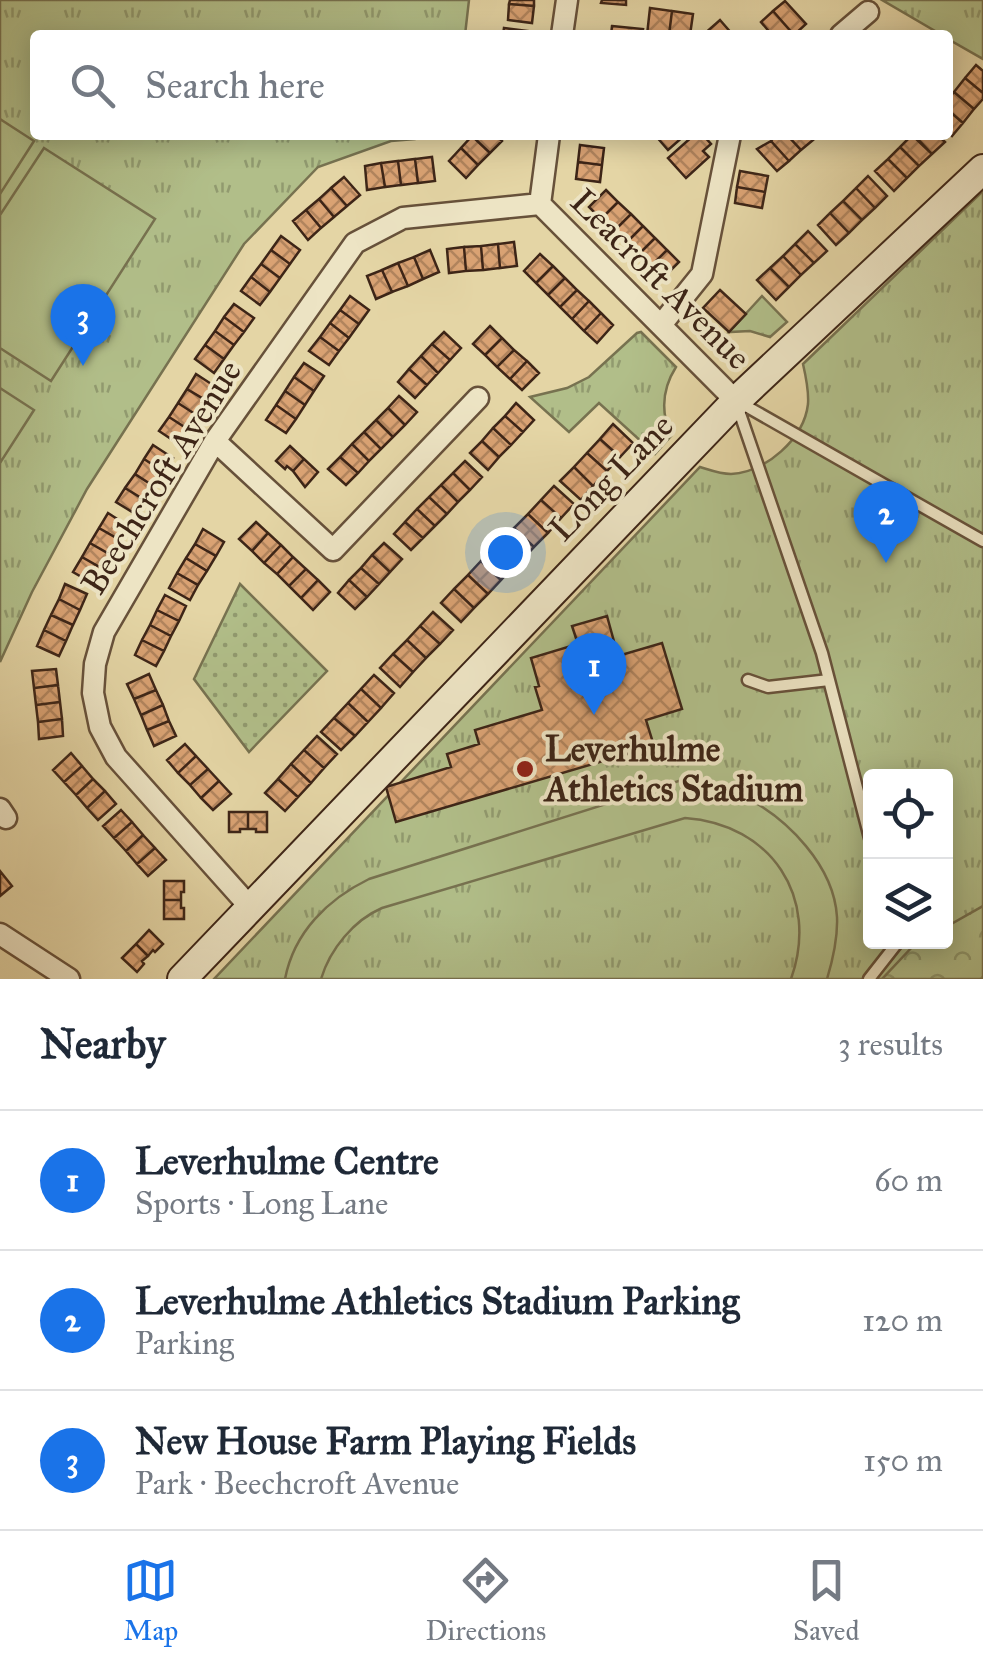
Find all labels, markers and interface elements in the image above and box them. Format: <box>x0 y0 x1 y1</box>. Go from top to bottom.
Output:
search box <box>30 30 953 140</box>
icon: search <box>65 58 120 113</box>
text: Search here <box>145 62 325 108</box>
street label: Leacroft Avenue <box>561 180 760 379</box>
pin: 3 <box>51 284 116 366</box>
street label: Beechcroft Avenue <box>72 352 251 603</box>
street label: Long Lane <box>540 405 683 550</box>
pin: 2 <box>854 480 918 563</box>
your location <box>480 527 531 578</box>
pin: 1 <box>562 632 626 715</box>
place label: Leverhulme Athletics Stadium <box>543 728 804 811</box>
marker: Leverhulme Athletics Stadium <box>514 758 536 780</box>
map controls <box>863 769 953 949</box>
button: locate <box>863 769 953 859</box>
button: layers <box>863 859 953 949</box>
text: Nearby <box>40 1018 165 1070</box>
text: 3 results <box>838 1025 943 1064</box>
text: Leverhulme Centre <box>135 1138 439 1184</box>
text: 1 <box>66 1161 79 1200</box>
text: 60 m <box>874 1161 943 1200</box>
text: Sports · Long Lane <box>135 1184 388 1223</box>
text: Leverhulme Athletics Stadium Parking <box>135 1278 740 1324</box>
text: 2 <box>65 1301 80 1340</box>
text: 120 m <box>862 1301 943 1340</box>
text: Parking <box>135 1324 234 1363</box>
text: New House Farm Playing Fields <box>135 1418 636 1464</box>
text: 3 <box>66 1441 79 1480</box>
text: 150 m <box>863 1441 943 1480</box>
text: Park · Beechcroft Avenue <box>135 1464 459 1503</box>
tab: Map <box>123 1553 178 1648</box>
tab: Directions <box>425 1553 546 1648</box>
tab: Saved <box>793 1553 860 1648</box>

